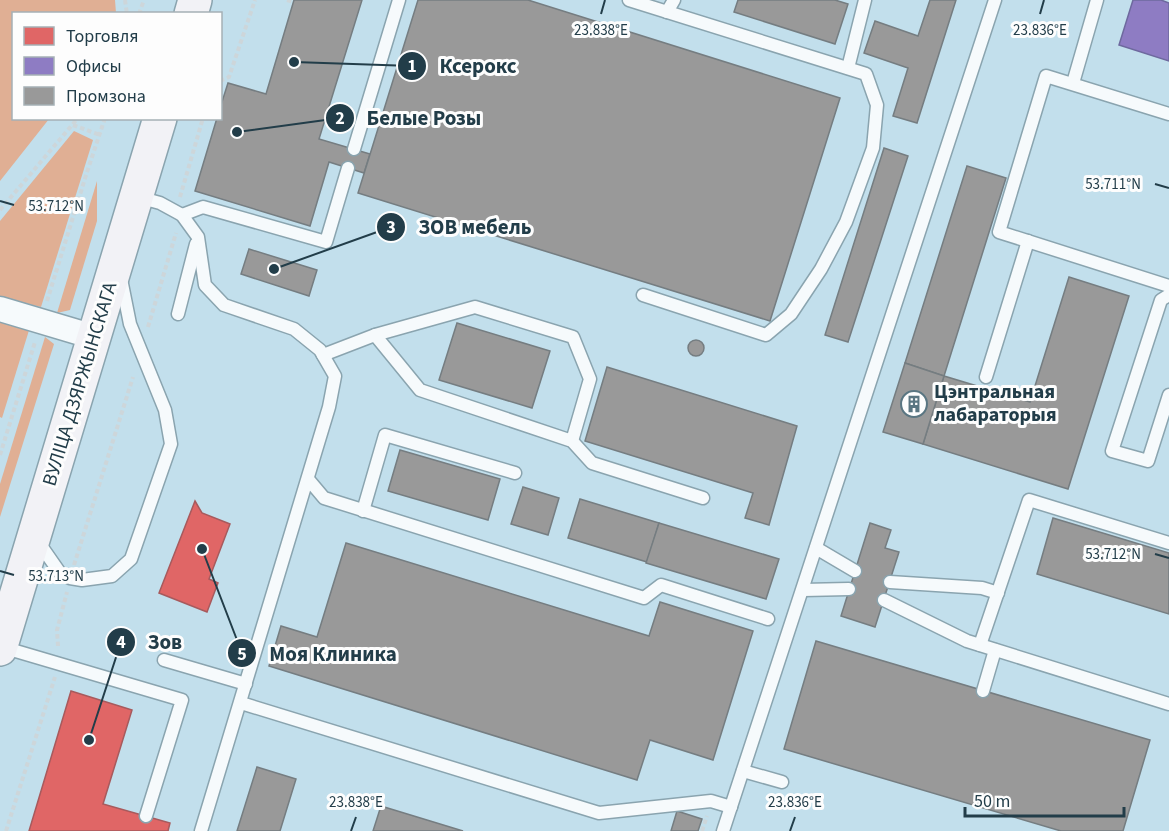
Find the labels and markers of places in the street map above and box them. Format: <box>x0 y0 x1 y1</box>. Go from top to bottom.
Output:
callout: Ксерокс <box>397 46 528 85</box>
callout: Белые Розы <box>325 98 494 137</box>
callout: ЗОВ мебель <box>376 207 543 246</box>
place label: Цэнтральная лабараторыя <box>934 378 1057 429</box>
building icon: Цэнтральная лабараторыя <box>899 389 929 419</box>
callout: Зов <box>106 622 194 661</box>
callout: Моя Клиника <box>227 634 409 673</box>

